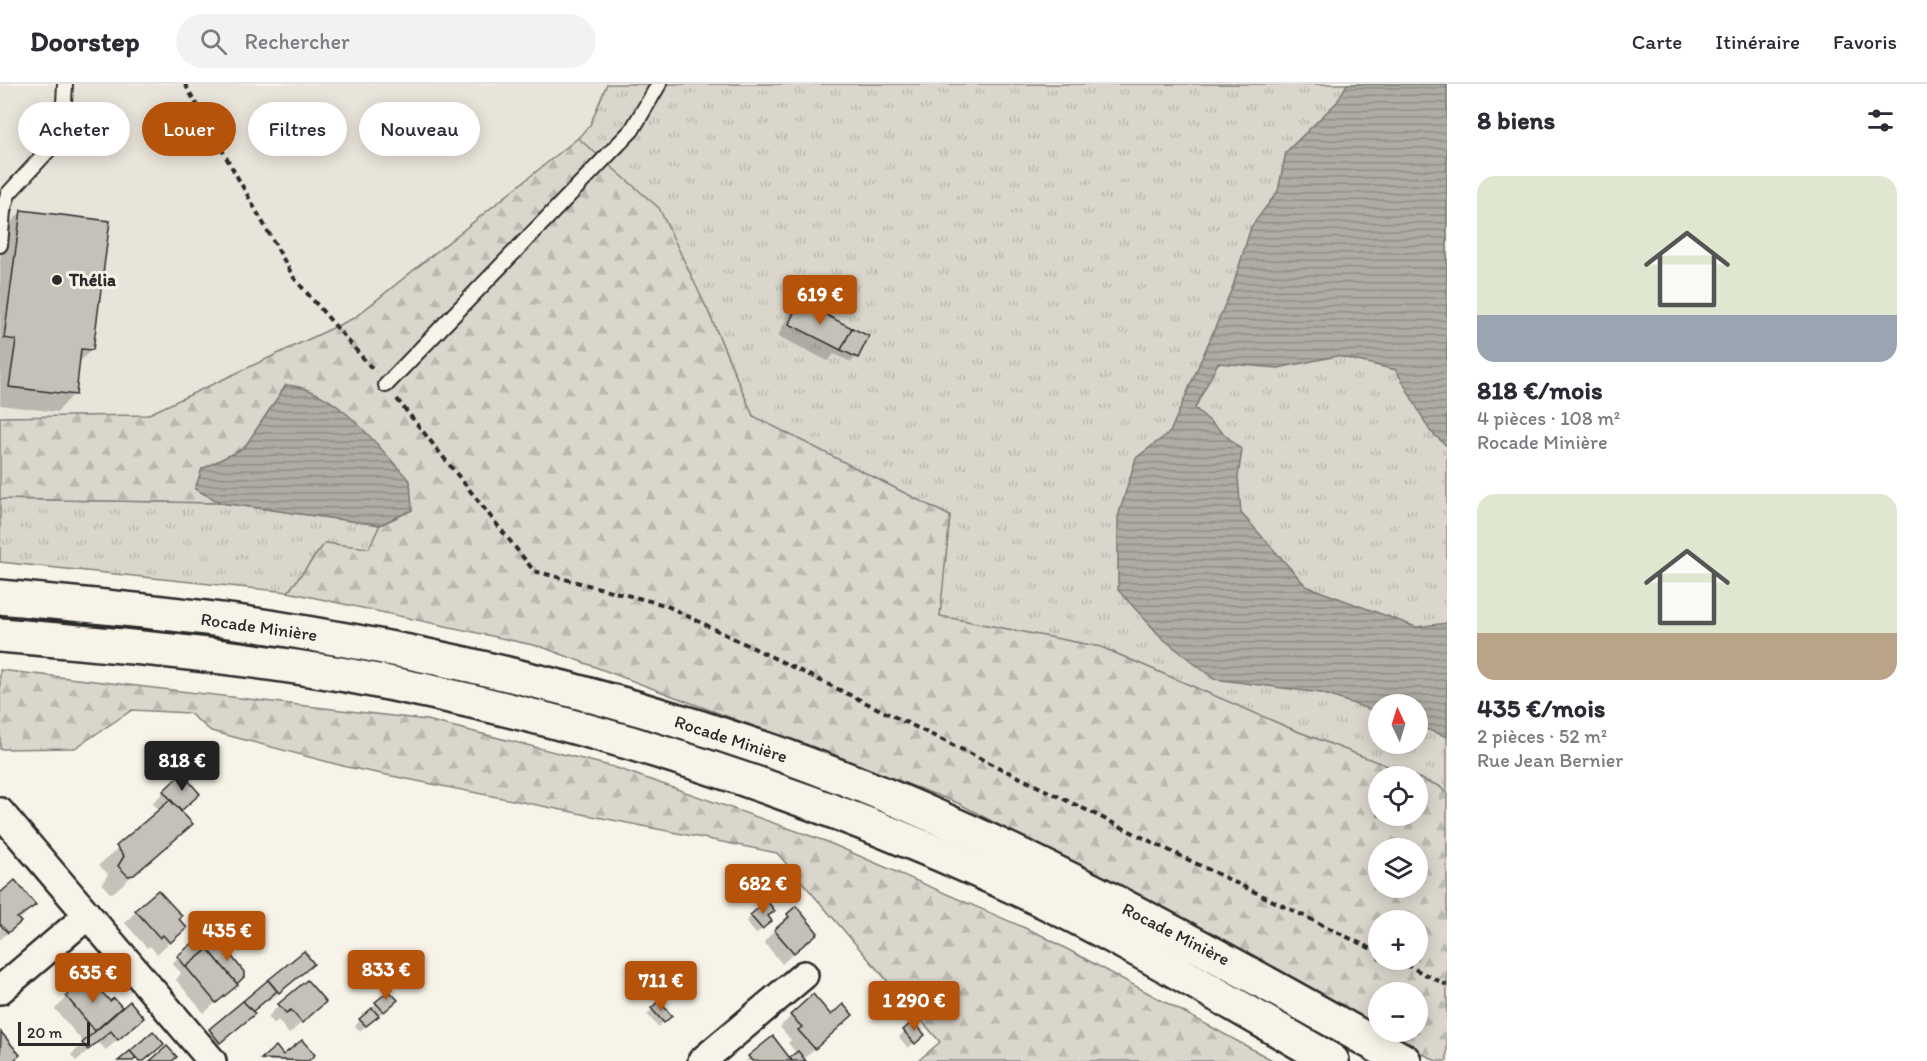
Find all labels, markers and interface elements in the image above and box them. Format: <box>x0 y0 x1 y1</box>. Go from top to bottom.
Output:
search box <box>176 14 596 68</box>
text: Doorstep <box>30 24 140 58</box>
icon: search <box>197 25 230 58</box>
text: Rechercher <box>245 28 350 55</box>
text: Carte <box>1632 29 1682 54</box>
text: Itinéraire <box>1715 29 1800 54</box>
text: Favoris <box>1833 29 1897 54</box>
chip: Acheter <box>18 102 130 156</box>
chip: Louer <box>142 102 236 156</box>
chip: Filtres <box>248 102 347 156</box>
chip: Nouveau <box>359 102 480 156</box>
text: 8 biens <box>1477 104 1555 136</box>
icon: filters <box>1864 104 1897 137</box>
icon: home <box>1633 215 1741 323</box>
place label: Thélia <box>68 269 116 291</box>
marker: Thélia <box>50 273 64 287</box>
pin: 619 € <box>778 275 862 326</box>
text: 619 € <box>797 282 843 306</box>
text: 818 €/mois <box>1477 374 1602 406</box>
text: 4 pièces · 108 m² <box>1477 406 1620 430</box>
text: Rocade Minière <box>1477 430 1608 454</box>
icon: home <box>1633 533 1741 641</box>
street label: Rocade Minière <box>199 608 319 646</box>
text: 435 €/mois <box>1477 692 1605 724</box>
north arrow <box>1368 694 1428 754</box>
map controls <box>1368 694 1428 1042</box>
street label: Rocade Minière <box>672 710 790 768</box>
text: 2 pièces · 52 m² <box>1477 724 1607 748</box>
pin: 818 € <box>140 741 224 792</box>
text: 818 € <box>158 748 206 772</box>
text: Rue Jean Bernier <box>1477 748 1623 772</box>
button: locate <box>1368 766 1428 826</box>
button: layers <box>1368 838 1428 898</box>
pin: 682 € <box>721 864 805 915</box>
text: 682 € <box>739 871 787 895</box>
street label: Rocade Minière <box>1119 897 1233 971</box>
button: + <box>1368 910 1428 970</box>
pin: 435 € <box>185 911 269 962</box>
text: 435 € <box>202 918 252 942</box>
pin: 833 € <box>344 950 428 1001</box>
pin: 635 € <box>51 953 135 1004</box>
text: 833 € <box>362 957 410 981</box>
text: 635 € <box>69 960 117 984</box>
pin: 711 € <box>619 961 703 1012</box>
text: 711 € <box>639 968 683 992</box>
pin: 1 290 € <box>859 981 969 1032</box>
button: − <box>1368 982 1428 1042</box>
text: 1 290 € <box>883 988 946 1012</box>
scale bar <box>18 1019 90 1046</box>
text: 20 m <box>27 1023 62 1042</box>

